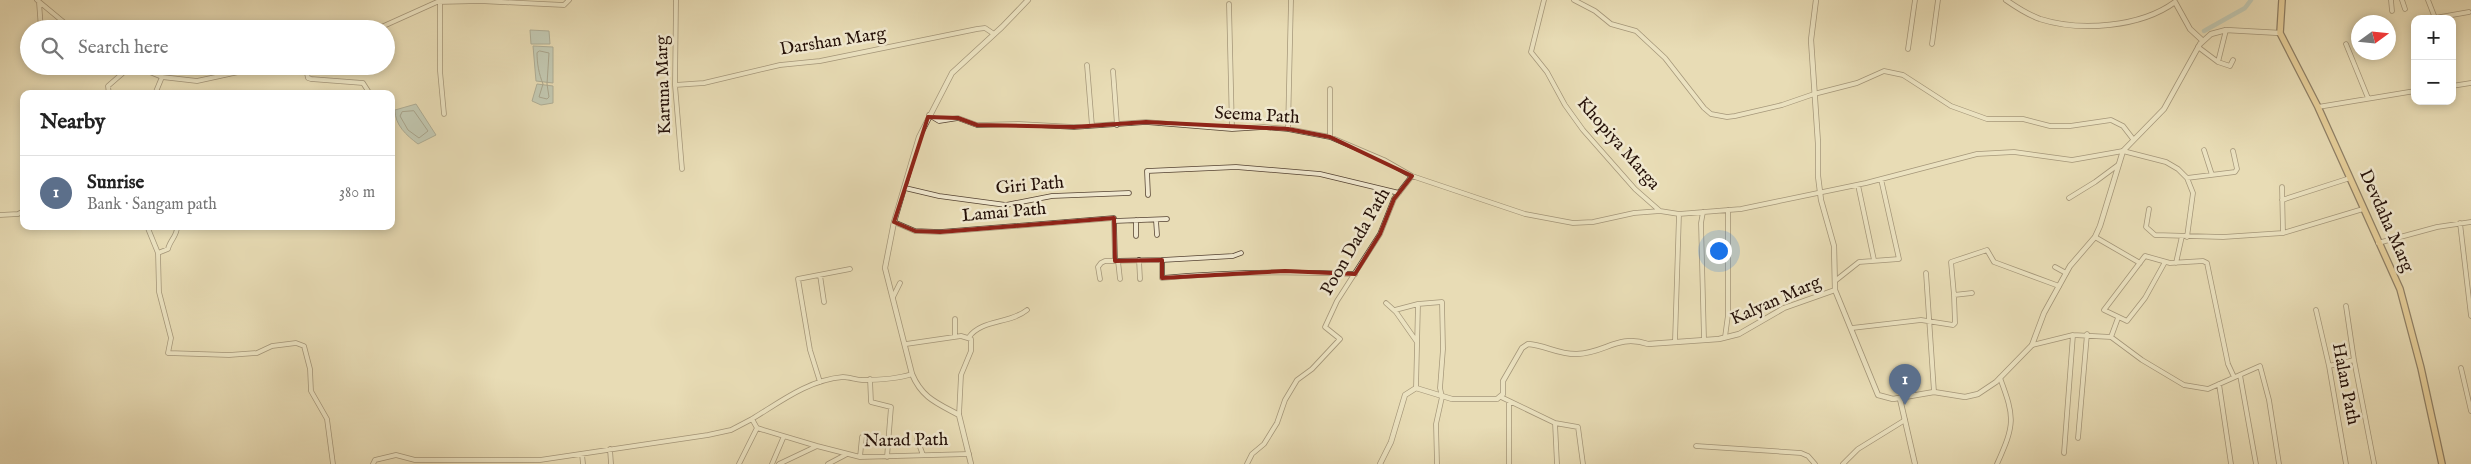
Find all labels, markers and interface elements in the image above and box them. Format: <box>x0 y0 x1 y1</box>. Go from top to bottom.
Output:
north arrow <box>2351 15 2396 60</box>
map controls <box>2411 15 2456 105</box>
button: + <box>2411 15 2456 60</box>
search box <box>20 20 395 75</box>
street label: Darshan Marg <box>778 22 888 62</box>
icon: search <box>38 34 66 62</box>
street label: Karuna Marg <box>651 35 677 135</box>
text: Search here <box>78 36 169 60</box>
button: − <box>2411 60 2456 105</box>
street label: Khopiya Marga <box>1571 93 1665 195</box>
street label: Seema Path <box>1214 102 1301 130</box>
text: Nearby <box>40 109 105 136</box>
street label: Devdaha Marg <box>2353 166 2419 276</box>
text: Sunrise <box>87 171 144 195</box>
street label: Giri Path <box>995 172 1065 200</box>
text: 1 <box>53 183 59 203</box>
text: 380 m <box>339 183 375 203</box>
street label: Poon Dada Path <box>1316 184 1396 300</box>
text: Bank · Sangam path <box>87 195 217 215</box>
street label: Lamai Path <box>961 198 1048 228</box>
your location <box>1706 238 1732 264</box>
street label: Kalyan Marg <box>1727 271 1825 331</box>
street label: Halan Path <box>2326 341 2364 427</box>
pin: 1 <box>1889 364 1921 405</box>
street label: Narad Path <box>864 429 949 453</box>

